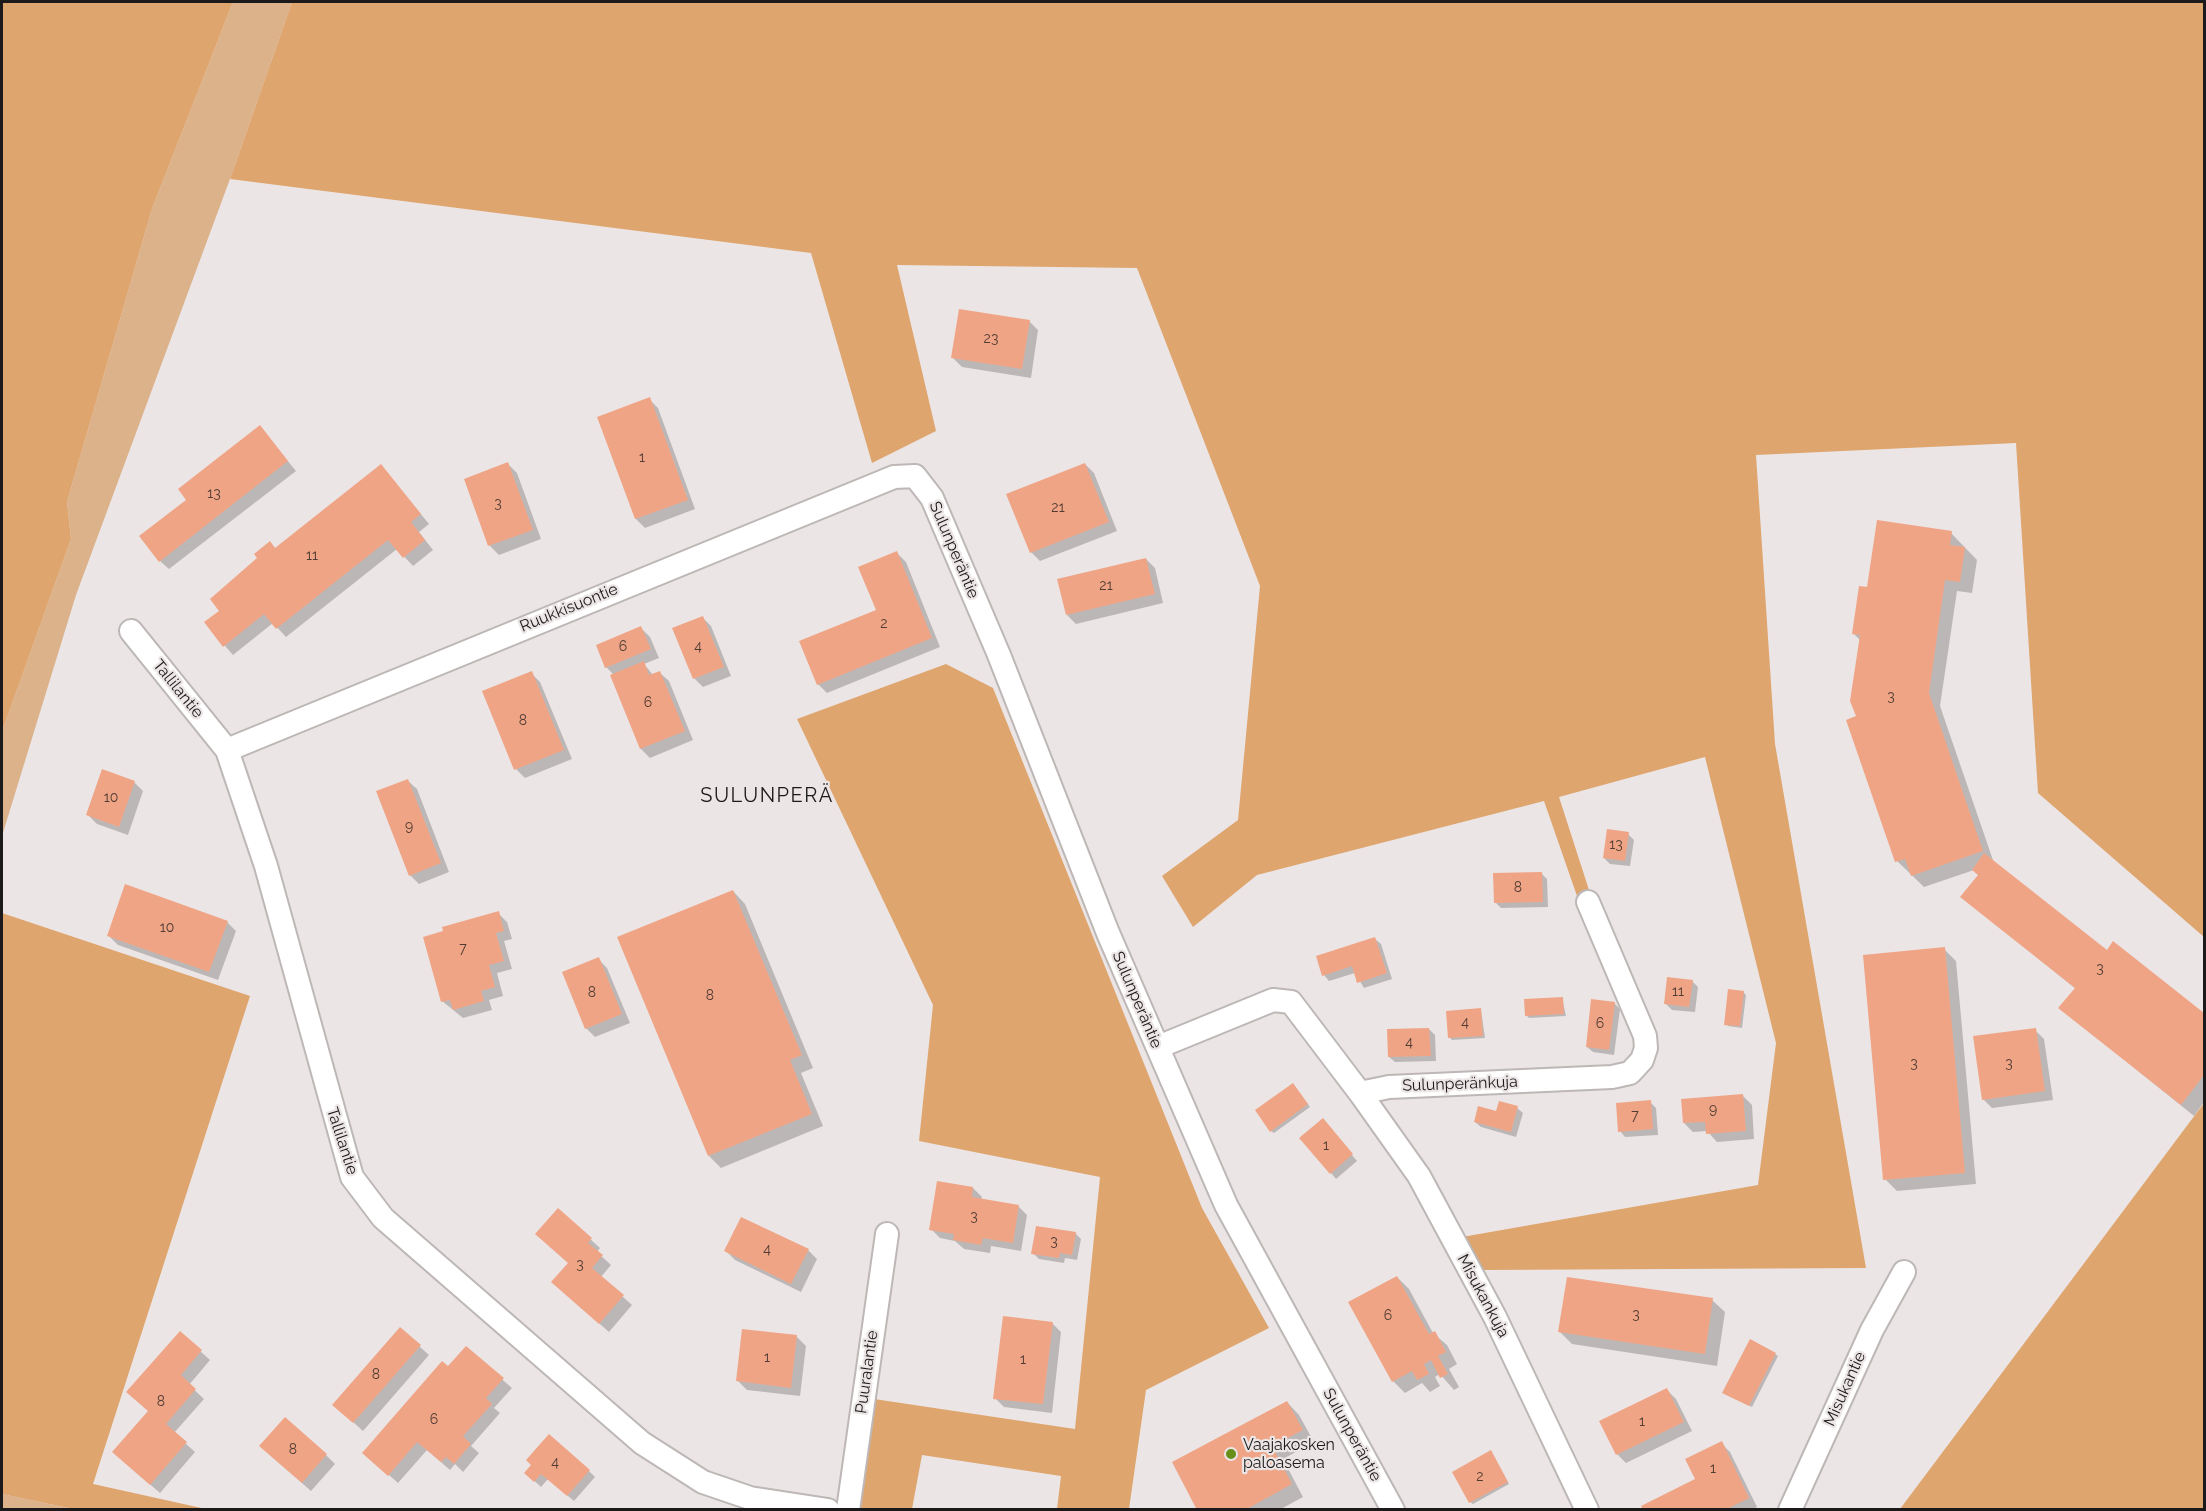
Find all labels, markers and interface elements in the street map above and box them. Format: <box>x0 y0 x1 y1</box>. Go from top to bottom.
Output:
house number: 23 <box>984 331 998 347</box>
house number: 1 <box>639 450 645 466</box>
house number: 13 <box>207 486 221 502</box>
house number: 3 <box>494 496 502 512</box>
street label: Sulunperäntie <box>925 499 983 601</box>
house number: 21 <box>1051 500 1065 516</box>
house number: 11 <box>306 548 318 564</box>
house number: 21 <box>1099 578 1113 594</box>
street label: Ruukkisuontie <box>517 580 621 636</box>
house number: 2 <box>880 616 888 632</box>
house number: 6 <box>619 639 627 655</box>
house number: 4 <box>694 639 702 655</box>
street label: Tallilantie <box>149 656 207 722</box>
house number: 3 <box>1887 689 1895 705</box>
house number: 6 <box>644 695 652 711</box>
house number: 8 <box>519 713 527 729</box>
district label: SULUNPERÄ <box>700 784 834 808</box>
house number: 10 <box>104 790 118 806</box>
house number: 9 <box>405 819 413 835</box>
house number: 13 <box>1609 837 1623 853</box>
house number: 8 <box>1514 880 1522 896</box>
house number: 10 <box>160 920 174 936</box>
house number: 7 <box>459 941 467 957</box>
street label: Sulunperäntie <box>1108 949 1166 1051</box>
house number: 3 <box>2096 961 2104 977</box>
house number: 11 <box>1672 984 1684 1000</box>
house number: 8 <box>588 985 596 1001</box>
house number: 8 <box>706 988 714 1004</box>
house number: 4 <box>1461 1015 1469 1031</box>
house number: 6 <box>1596 1016 1604 1032</box>
house number: 4 <box>1405 1035 1413 1051</box>
house number: 3 <box>1910 1056 1918 1072</box>
house number: 3 <box>2005 1056 2013 1072</box>
street label: Sulunperänkuja <box>1402 1072 1518 1096</box>
house number: 9 <box>1709 1102 1717 1118</box>
street label: Tallilantie <box>322 1105 362 1177</box>
house number: 7 <box>1631 1108 1639 1124</box>
house number: 1 <box>1323 1138 1329 1154</box>
house number: 3 <box>970 1209 978 1225</box>
house number: 3 <box>1050 1234 1058 1250</box>
house number: 4 <box>763 1242 771 1258</box>
street label: Misukankuja <box>1453 1251 1513 1341</box>
house number: 3 <box>576 1257 584 1273</box>
house number: 3 <box>1632 1307 1640 1323</box>
house number: 6 <box>1384 1308 1392 1324</box>
street label: Puuralantie <box>852 1329 882 1415</box>
street label: Misukantie <box>1820 1349 1870 1429</box>
house number: 1 <box>764 1350 770 1366</box>
house number: 1 <box>1020 1352 1026 1368</box>
house number: 8 <box>372 1367 380 1383</box>
street label: Sulunperäntie <box>1319 1385 1385 1485</box>
house number: 8 <box>157 1394 165 1410</box>
house number: 6 <box>430 1412 438 1428</box>
house number: 1 <box>1639 1414 1645 1430</box>
place label: Vaajakosken paloasema <box>1243 1435 1335 1473</box>
house number: 8 <box>289 1442 297 1458</box>
marker: Vaajakosken paloasema <box>1224 1447 1238 1461</box>
house number: 4 <box>551 1455 559 1471</box>
house number: 1 <box>1710 1461 1716 1477</box>
house number: 2 <box>1476 1469 1484 1485</box>

